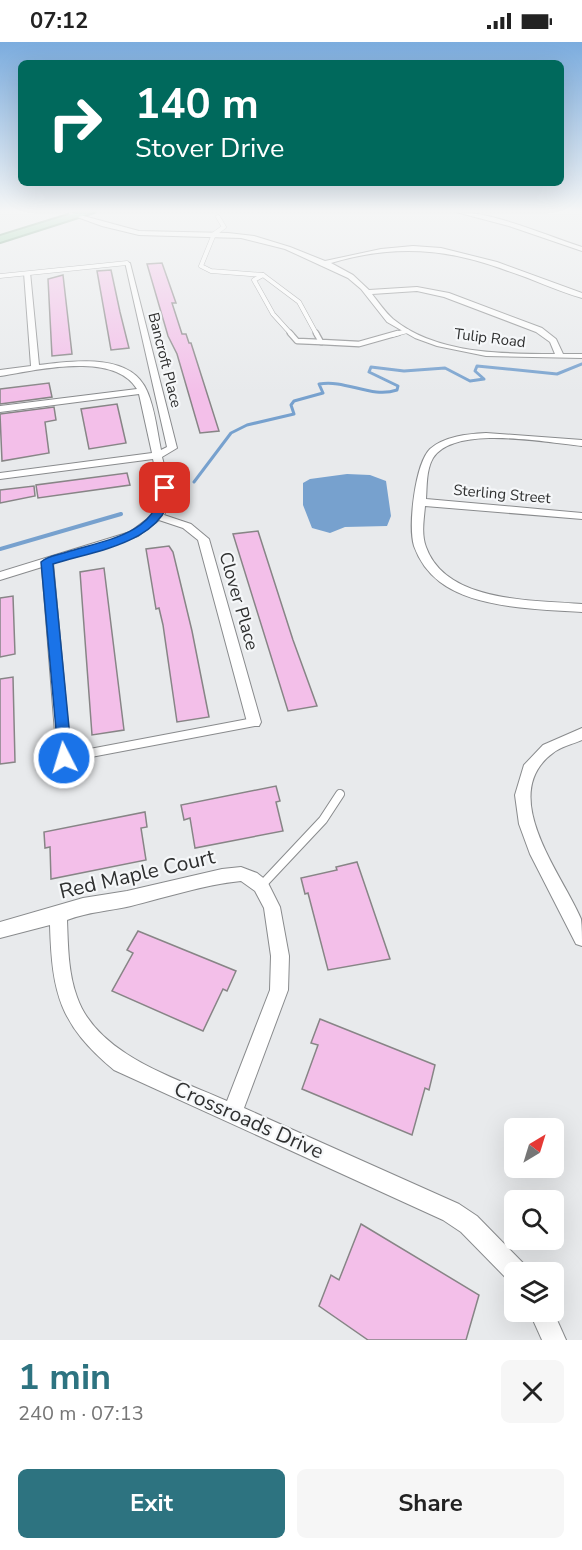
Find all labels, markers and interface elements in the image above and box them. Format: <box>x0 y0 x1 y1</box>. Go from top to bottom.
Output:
text: 07:12 <box>30 6 88 36</box>
text: 140 m <box>135 76 259 133</box>
icon: right <box>36 84 114 162</box>
text: Stover Drive <box>135 130 284 167</box>
street label: Bancroft Place <box>144 310 187 410</box>
street label: Tulip Road <box>453 324 527 352</box>
pin <box>139 462 190 513</box>
icon: arrive <box>148 471 181 504</box>
street label: Sterling Street <box>452 480 552 508</box>
street label: Clover Place <box>214 549 264 653</box>
position arrow <box>32 726 96 790</box>
street label: Red Maple Court <box>56 842 218 906</box>
street label: Crossroads Drive <box>170 1074 328 1166</box>
north arrow <box>504 1118 564 1178</box>
map controls <box>504 1118 564 1322</box>
button: search <box>504 1190 564 1250</box>
button: layers <box>504 1262 564 1322</box>
text: 1 min <box>18 1353 111 1402</box>
button: close <box>501 1360 564 1423</box>
text: 240 m · 07:13 <box>18 1400 144 1427</box>
button: Exit <box>18 1469 285 1538</box>
button: Share <box>297 1469 564 1538</box>

